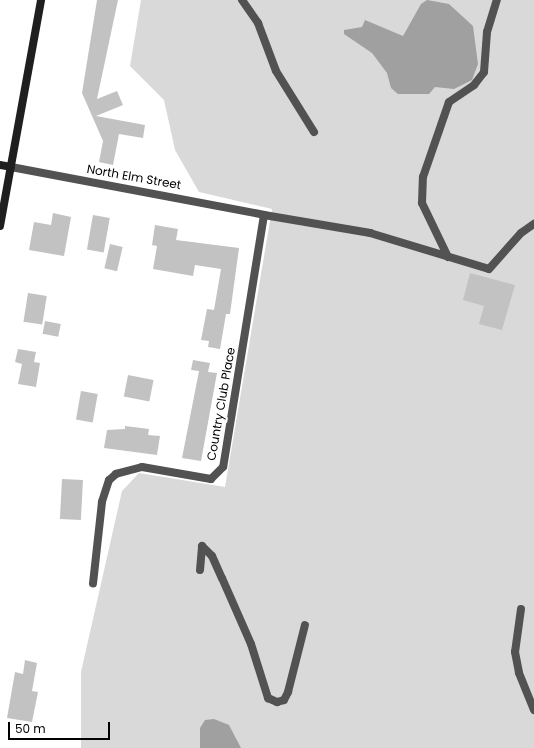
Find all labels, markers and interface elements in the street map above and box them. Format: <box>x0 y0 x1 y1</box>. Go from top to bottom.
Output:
street label: North Elm Street <box>86 162 182 192</box>
street label: Country Club Place <box>204 346 238 462</box>
scale bar <box>10 714 112 740</box>
text: 50 m <box>15 720 46 737</box>

